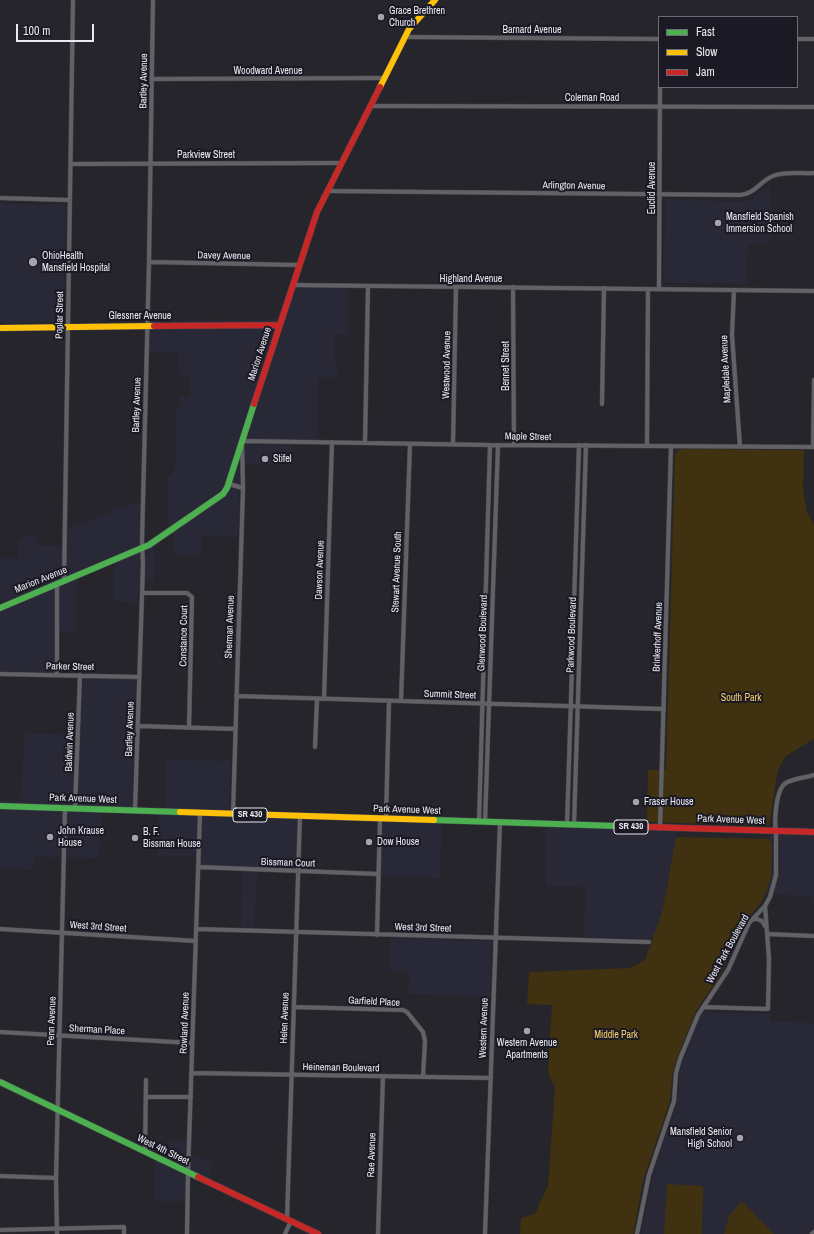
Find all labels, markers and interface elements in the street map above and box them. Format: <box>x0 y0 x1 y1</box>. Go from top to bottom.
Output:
place label: Grace Brethren Church <box>389 5 445 28</box>
marker: Grace Brethren Church <box>376 12 386 22</box>
scale bar <box>18 16 96 42</box>
legend <box>658 16 798 88</box>
text: 100 m <box>23 23 50 39</box>
street label: Barnard Avenue <box>502 24 562 36</box>
text: Fast <box>696 24 715 40</box>
text: Slow <box>696 44 717 60</box>
street label: Bartley Avenue <box>138 53 150 109</box>
text: Jam <box>696 64 715 80</box>
street label: Woodward Avenue <box>234 65 302 77</box>
street label: Coleman Road <box>565 92 619 104</box>
street label: Parkview Street <box>177 149 235 161</box>
street label: Euclid Avenue <box>646 162 658 214</box>
street label: Arlington Avenue <box>543 179 605 193</box>
place label: Mansfield Spanish Immersion School <box>726 211 794 234</box>
marker: Mansfield Spanish Immersion School <box>713 218 723 228</box>
place label: OhioHealth Mansfield Hospital <box>42 250 110 274</box>
street label: Davey Avenue <box>197 250 251 262</box>
marker: OhioHealth Mansfield Hospital <box>27 256 39 268</box>
street label: Highland Avenue <box>440 273 502 285</box>
street label: Poplar Street <box>54 291 66 339</box>
street label: Glessner Avenue <box>109 310 171 322</box>
street label: Marion Avenue <box>246 326 274 382</box>
street label: Westwood Avenue <box>440 331 454 399</box>
street label: Mapledale Avenue <box>718 335 734 403</box>
street label: Bennet Street <box>500 341 512 391</box>
street label: Bartley Avenue <box>130 377 144 433</box>
street label: Maple Street <box>505 431 551 443</box>
place label: Stifel <box>273 453 292 465</box>
marker: Stifel <box>260 454 270 464</box>
street label: Stewart Avenue South <box>390 531 404 613</box>
street label: Dawson Avenue <box>313 540 327 600</box>
street label: Marion Avenue <box>13 564 69 596</box>
street label: Sherman Avenue <box>223 595 237 659</box>
street label: Glenwood Boulevard <box>476 595 490 671</box>
street label: Parkwood Boulevard <box>565 597 579 673</box>
street label: Brinkerhoff Avenue <box>651 602 665 672</box>
street label: Constance Court <box>177 605 191 667</box>
street label: Parker Street <box>46 661 94 673</box>
street label: Summit Street <box>424 688 476 702</box>
park label: South Park <box>721 692 761 704</box>
street label: Bartley Avenue <box>123 701 137 757</box>
street label: Baldwin Avenue <box>63 712 77 772</box>
street label: Park Avenue West <box>49 792 117 806</box>
place label: Fraser House <box>644 796 694 808</box>
marker: Fraser House <box>631 797 641 807</box>
street label: Park Avenue West <box>373 803 441 817</box>
road number: SR 430 <box>233 808 267 822</box>
street label: Park Avenue West <box>697 813 765 827</box>
road number: SR 430 <box>614 820 648 834</box>
place label: John Krause House <box>58 825 104 848</box>
place label: B. F. Bissman House <box>143 826 201 850</box>
marker: John Krause House <box>45 832 55 842</box>
marker: B. F. Bissman House <box>130 833 140 843</box>
place label: Dow House <box>377 836 419 848</box>
marker: Dow House <box>364 837 374 847</box>
street label: Bissman Court <box>261 856 315 870</box>
street label: West Park Boulevard <box>704 912 752 986</box>
street label: West 3rd Street <box>69 919 127 935</box>
street label: West 3rd Street <box>394 921 452 935</box>
street label: Rowland Avenue <box>178 992 192 1054</box>
street label: Helen Avenue <box>278 992 292 1044</box>
street label: Garfield Place <box>348 995 400 1009</box>
street label: Penn Avenue <box>45 996 59 1046</box>
street label: Western Avenue <box>477 998 491 1058</box>
street label: Sherman Place <box>69 1023 125 1037</box>
marker: Western Avenue Apartments <box>522 1026 532 1036</box>
park label: Middle Park <box>594 1029 638 1041</box>
place label: Western Avenue Apartments <box>497 1037 557 1060</box>
street label: Heineman Boulevard <box>302 1061 380 1075</box>
place label: Mansfield Senior High School <box>670 1126 732 1150</box>
street label: West 4th Street <box>135 1132 191 1168</box>
street label: Rae Avenue <box>365 1132 379 1178</box>
marker: Mansfield Senior High School <box>735 1133 745 1143</box>

